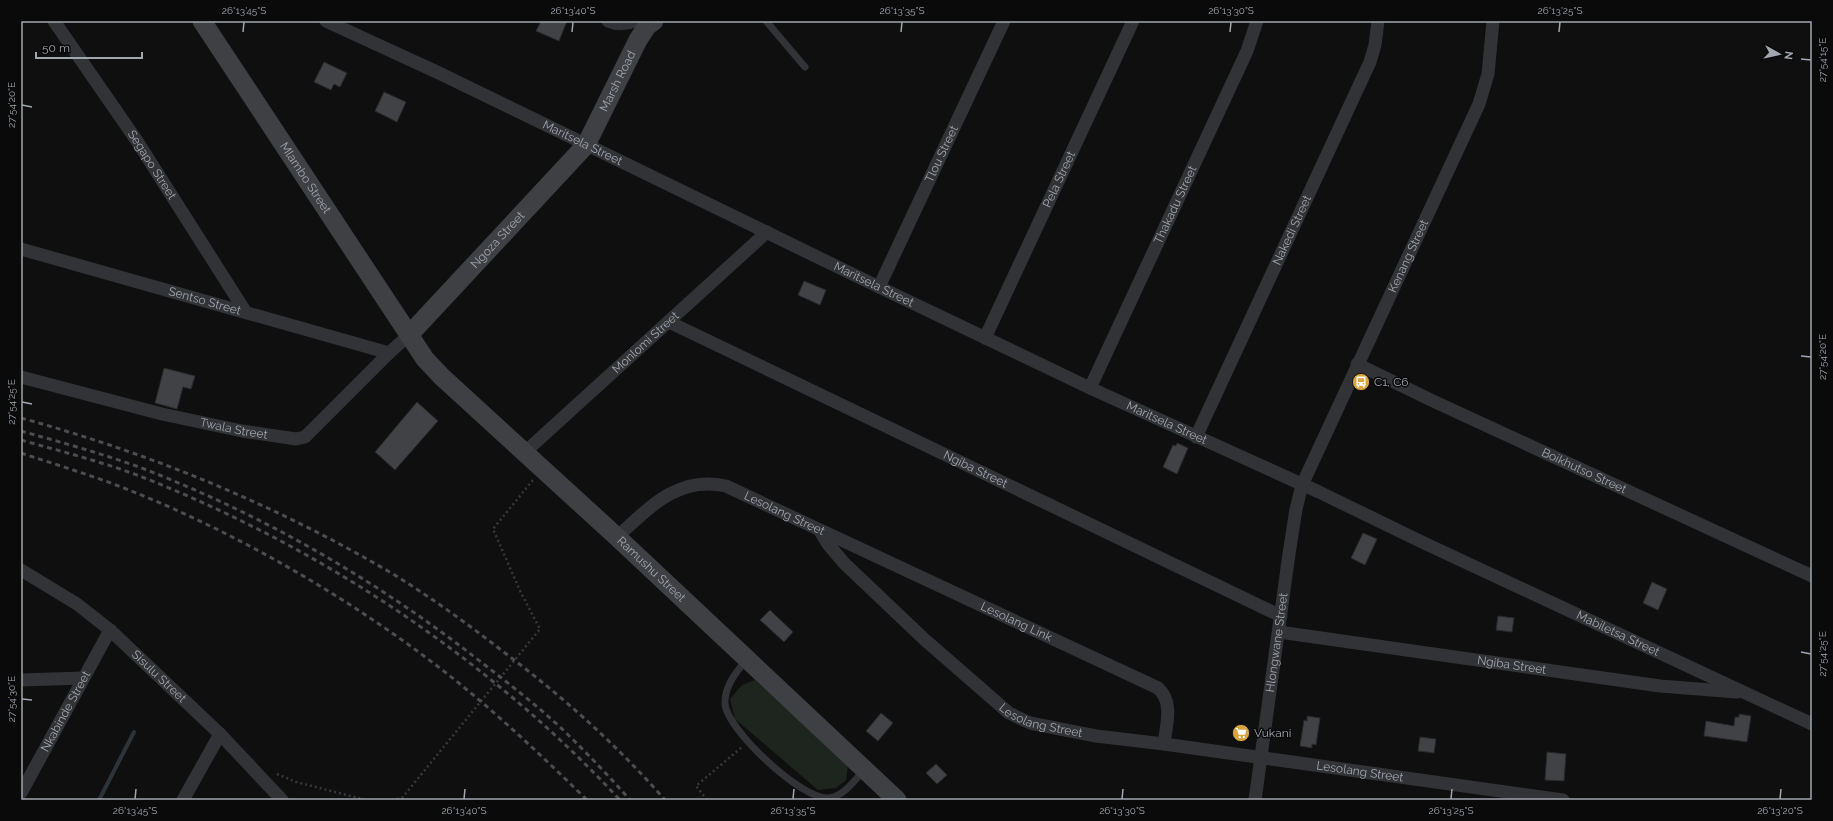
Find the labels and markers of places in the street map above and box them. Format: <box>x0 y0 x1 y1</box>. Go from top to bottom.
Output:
bus stop icon: C1, C6 <box>1351 372 1371 392</box>
place label: C1, C6 <box>1374 375 1409 389</box>
supermarket icon: Vukani <box>1231 723 1251 743</box>
place label: Vukani <box>1254 726 1291 740</box>

